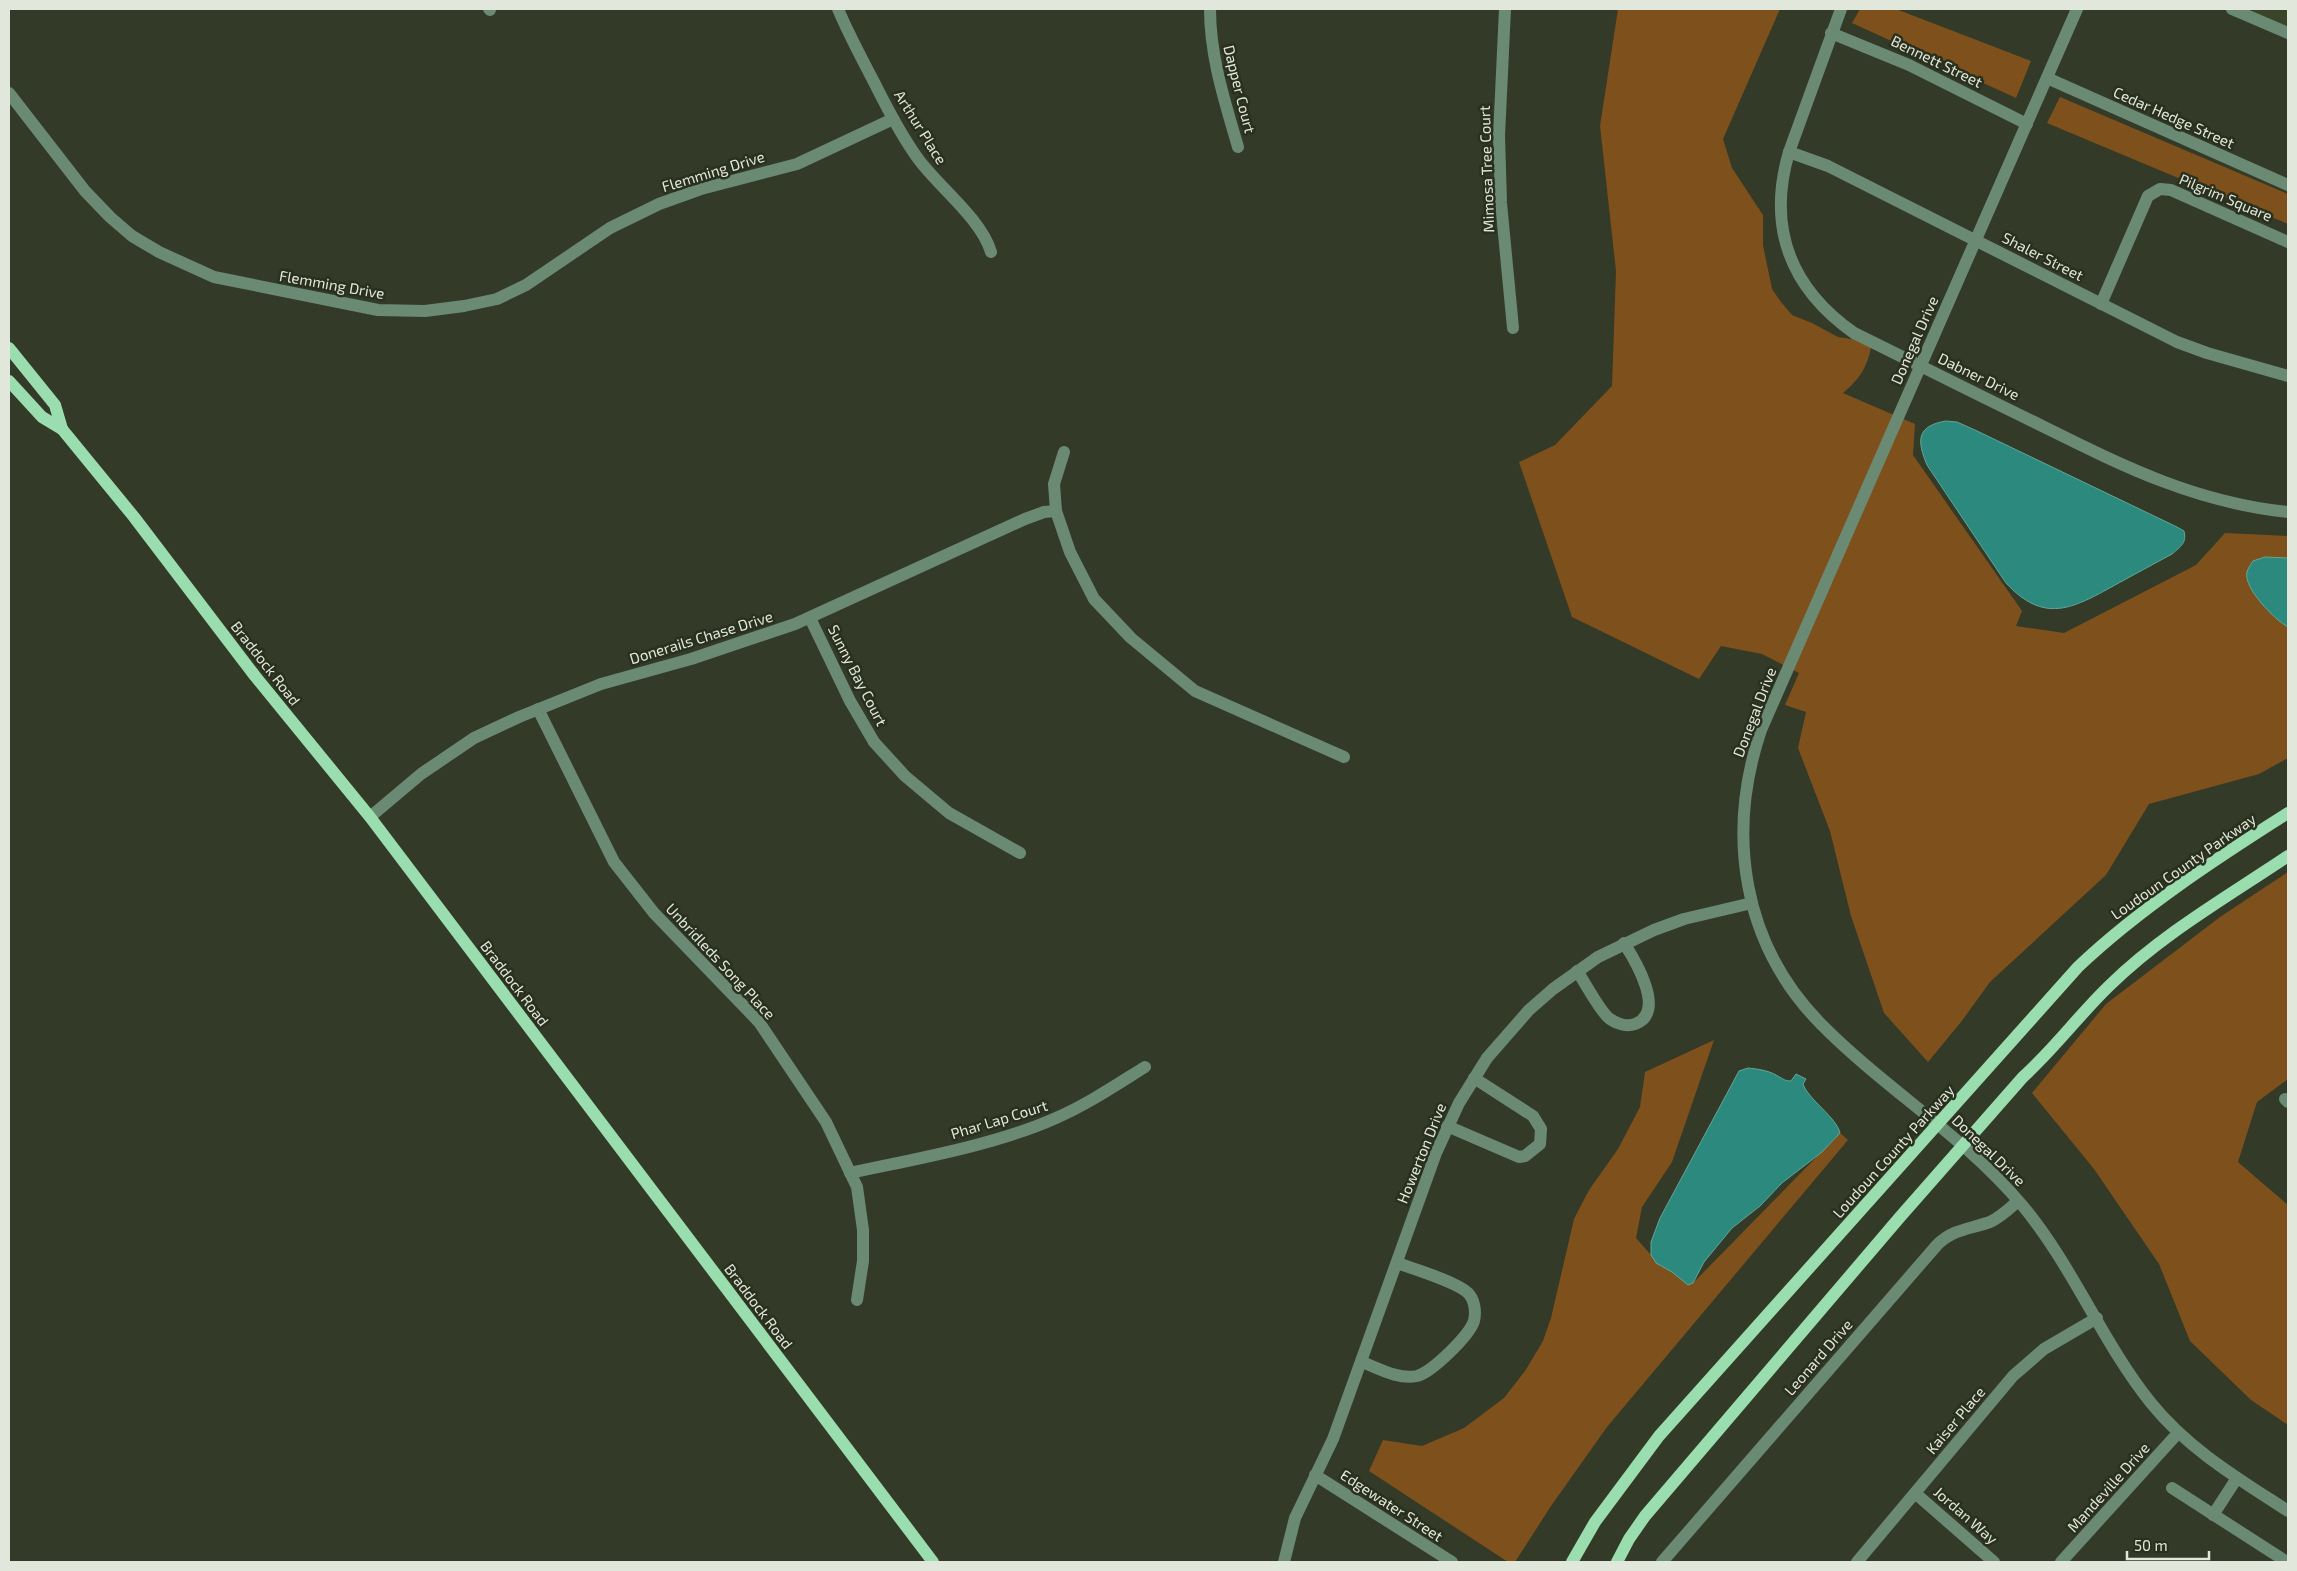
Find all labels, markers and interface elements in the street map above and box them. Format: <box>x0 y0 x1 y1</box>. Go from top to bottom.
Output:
street label: Bennett Street <box>1888 31 1986 91</box>
street label: Dapper Court <box>1220 43 1260 135</box>
street label: Cedar Hedge Street <box>2111 82 2238 152</box>
street label: Arthur Place <box>891 87 951 167</box>
street label: Mimosa Tree Court <box>1475 105 1497 233</box>
street label: Flemming Drive <box>659 147 767 195</box>
street label: Pilgrim Square <box>2177 169 2275 225</box>
street label: Shaler Street <box>1999 228 2087 284</box>
street label: Flemming Drive <box>278 266 386 302</box>
street label: Donegal Drive <box>1886 293 1942 387</box>
street label: Dabner Drive <box>1935 349 2023 403</box>
street label: Donerails Chase Drive <box>627 607 775 667</box>
street label: Braddock Road <box>228 617 304 709</box>
street label: Sunny Bay Court <box>825 621 891 729</box>
street label: Donegal Drive <box>1729 665 1779 759</box>
street label: Loudoun County Parkway <box>2107 809 2259 923</box>
street label: Unbridleds Song Place <box>663 899 779 1023</box>
street label: Braddock Road <box>477 937 553 1029</box>
street label: Loudoun County Parkway <box>1829 1081 1957 1221</box>
street label: Phar Lap Court <box>948 1096 1050 1142</box>
street label: Howerton Drive <box>1393 1100 1449 1206</box>
street label: Donegal Drive <box>1949 1111 2029 1189</box>
street label: Braddock Road <box>721 1260 797 1352</box>
street label: Leonard Drive <box>1780 1315 1856 1399</box>
street label: Kaiser Place <box>1922 1383 1988 1457</box>
street label: Mandeville Drive <box>2063 1439 2153 1535</box>
street label: Edgewater Street <box>1337 1465 1447 1545</box>
street label: Jordan Way <box>1931 1482 2002 1548</box>
scale bar <box>2127 1528 2210 1560</box>
text: 50 m <box>2134 1536 2168 1554</box>

